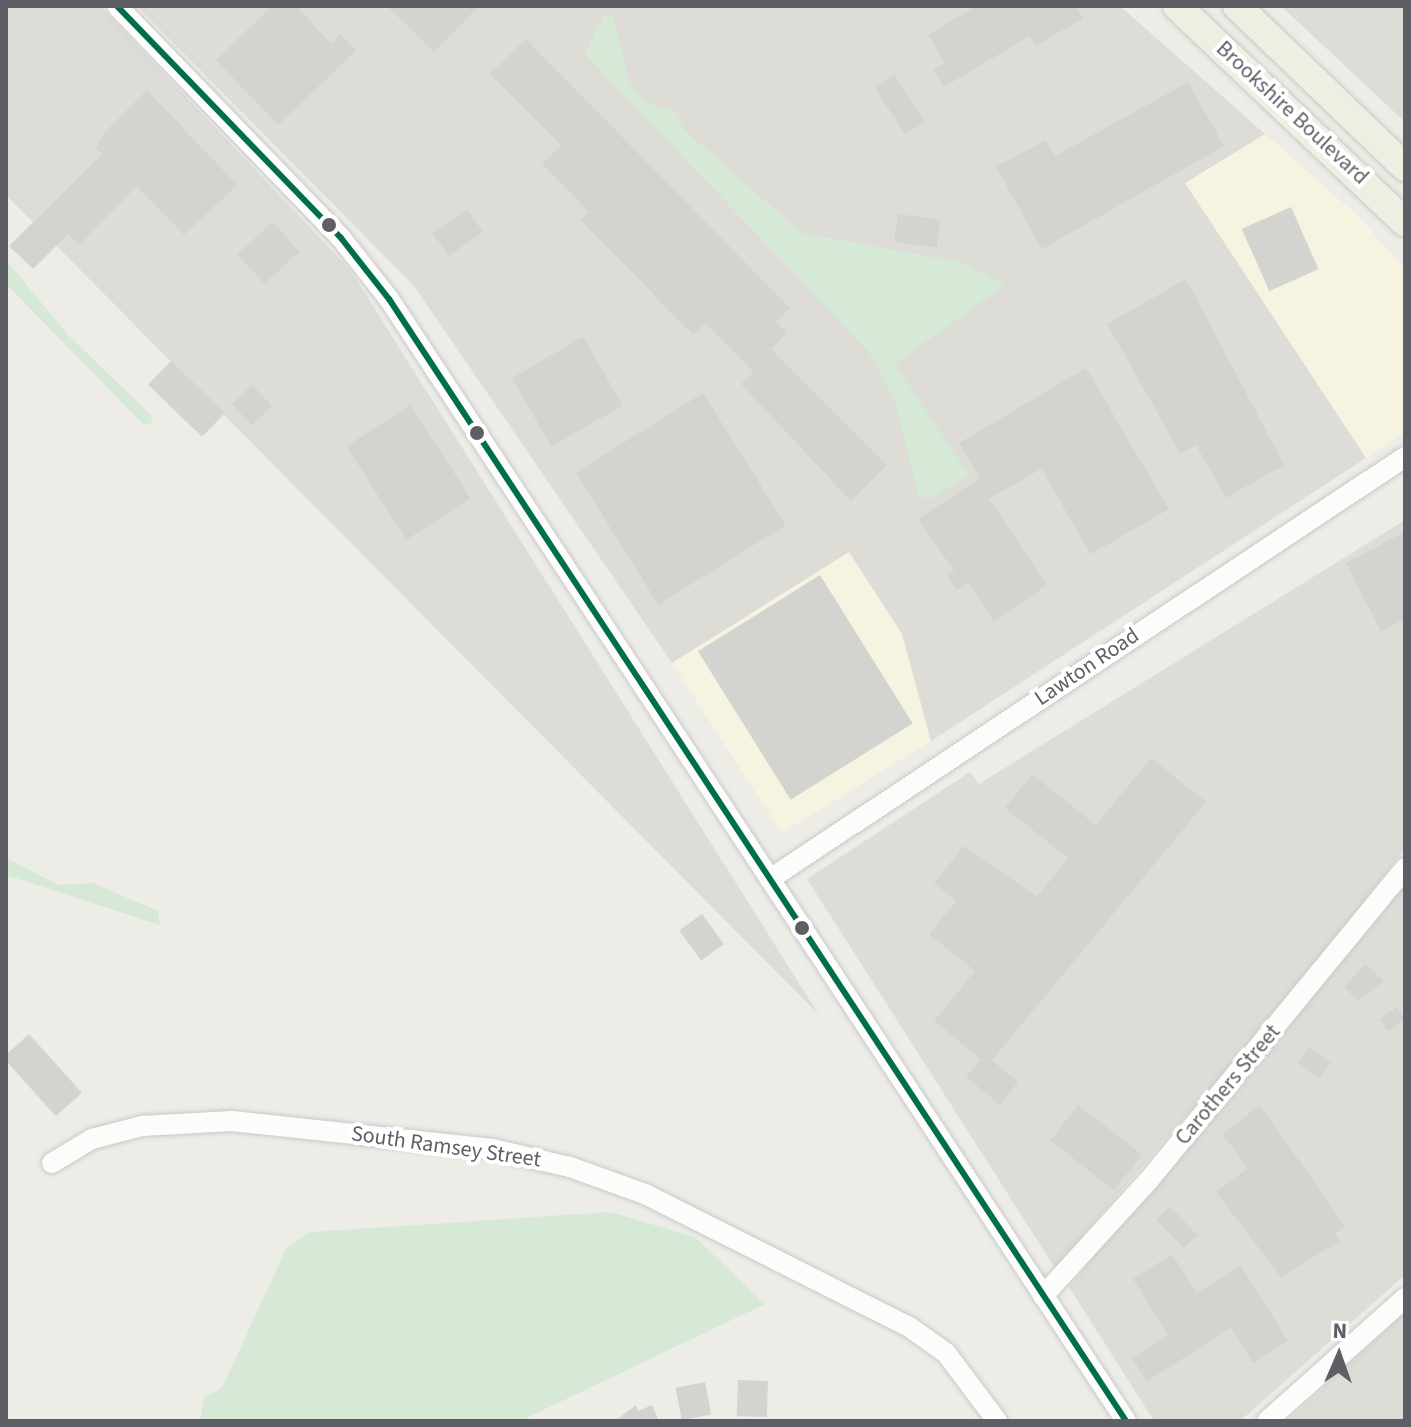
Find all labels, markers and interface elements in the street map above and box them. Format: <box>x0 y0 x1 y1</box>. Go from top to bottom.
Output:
street label: Brookshire Boulevard <box>1210 36 1374 190</box>
unlabelled marker <box>321 217 337 233</box>
unlabelled marker <box>469 425 485 441</box>
street label: Lawton Road <box>1030 622 1144 712</box>
unlabelled marker <box>794 920 810 936</box>
street label: Carothers Street <box>1170 1019 1286 1151</box>
street label: South Ramsey Street <box>349 1121 543 1173</box>
north arrow <box>1299 1315 1379 1395</box>
text: N <box>1332 1315 1348 1347</box>

